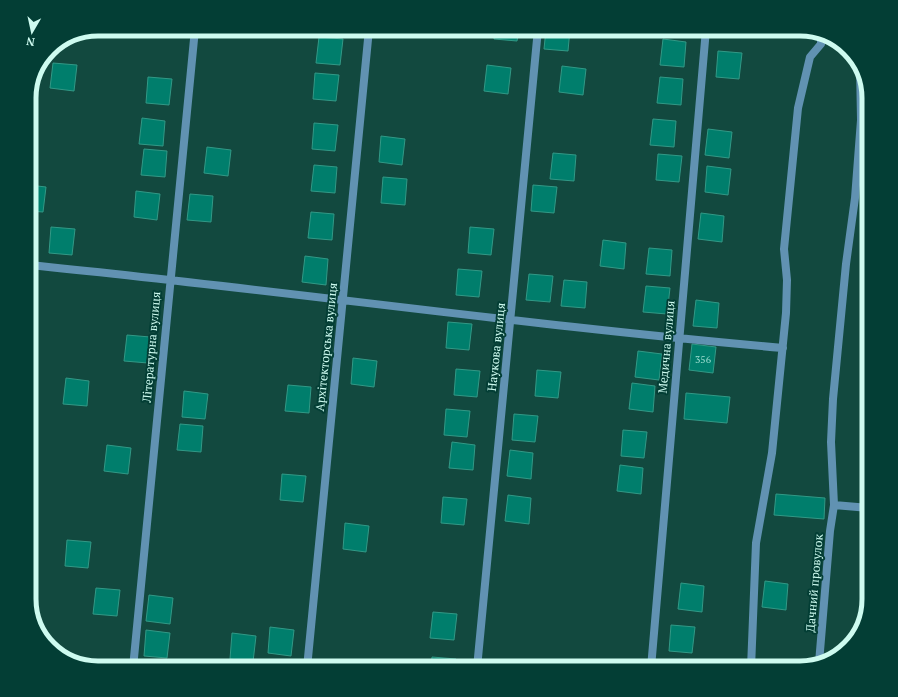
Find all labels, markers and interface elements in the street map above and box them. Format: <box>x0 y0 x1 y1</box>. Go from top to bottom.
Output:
north arrow <box>12 12 52 52</box>
text: N <box>25 34 36 49</box>
street label: Архітекторська вулиця <box>312 282 340 412</box>
street label: Літературна вулиця <box>139 291 163 404</box>
street label: Медична вулиця <box>654 300 678 394</box>
street label: Наукова вулиця <box>484 302 508 392</box>
house number: 356 <box>695 353 712 366</box>
street label: Дачний провулок <box>802 533 826 633</box>

